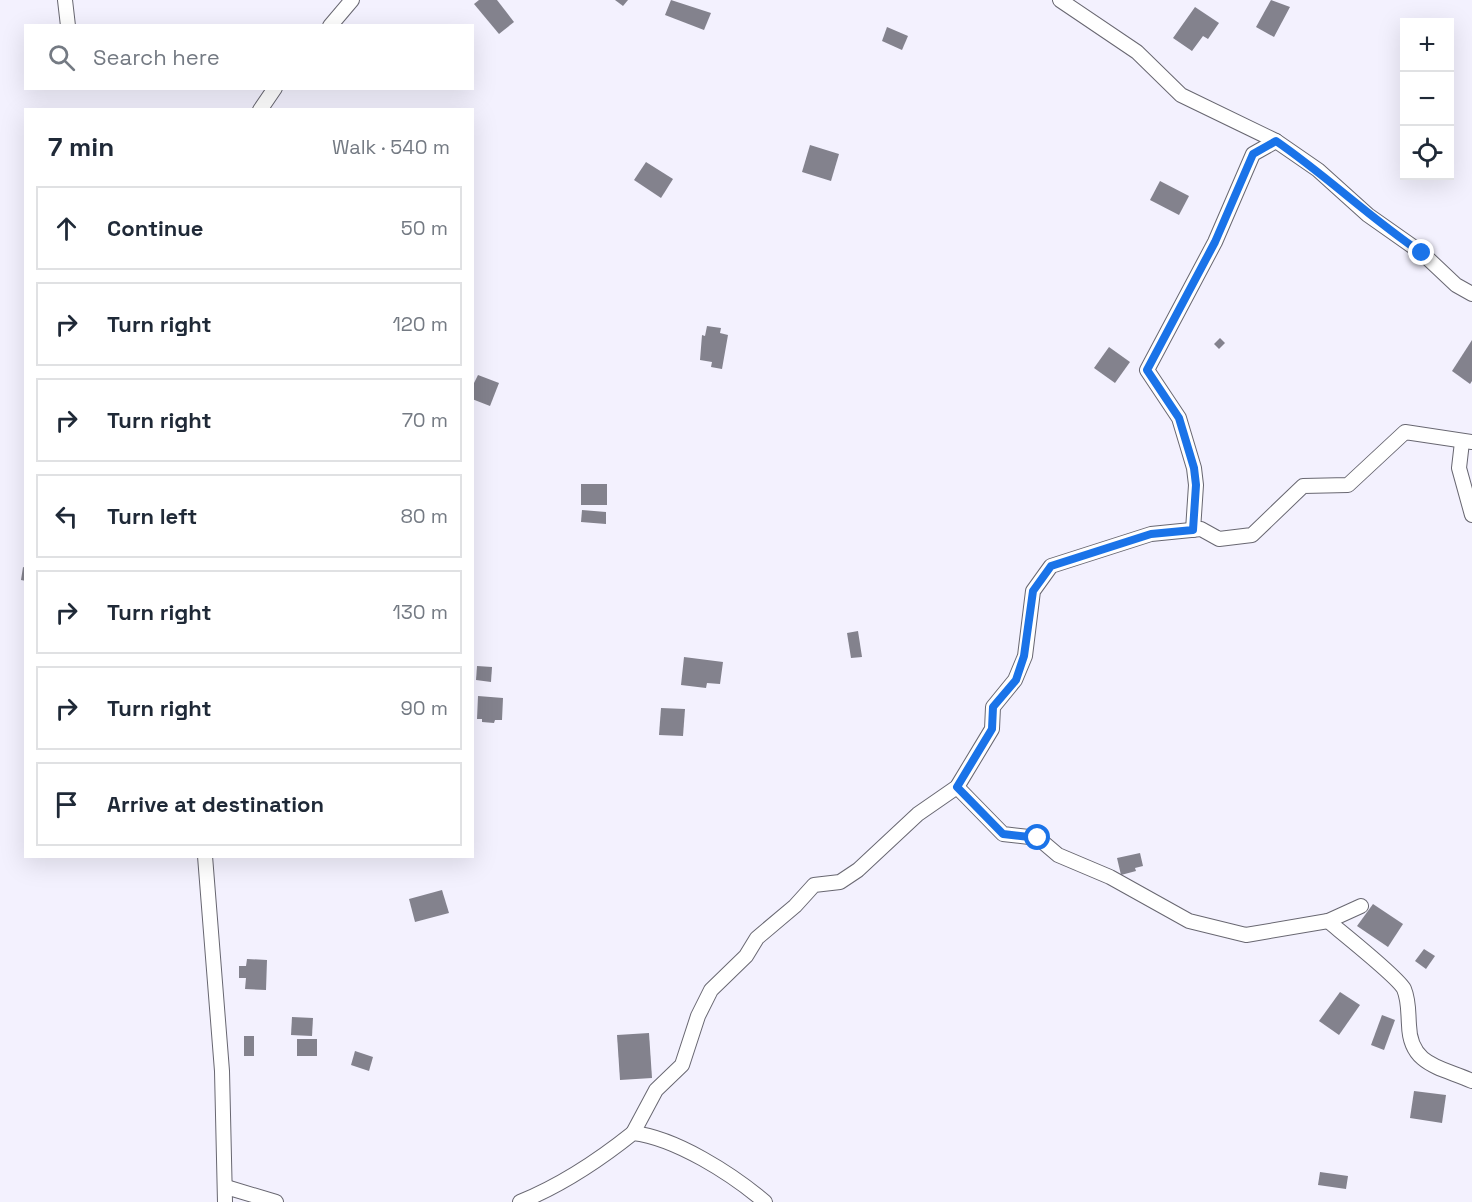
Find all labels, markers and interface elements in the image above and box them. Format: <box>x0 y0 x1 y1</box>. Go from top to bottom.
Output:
map controls <box>1400 18 1454 180</box>
button: + <box>1400 18 1454 72</box>
search box <box>24 24 474 90</box>
icon: search <box>45 41 78 74</box>
text: Search here <box>93 43 220 71</box>
button: − <box>1400 72 1454 126</box>
button: locate <box>1400 126 1454 180</box>
text: 7 min <box>48 130 114 164</box>
text: Walk · 540 m <box>332 134 450 160</box>
icon: ahead <box>50 212 83 245</box>
text: Continue <box>107 214 203 242</box>
text: 50 m <box>401 215 448 241</box>
route end <box>1408 239 1434 265</box>
icon: right <box>50 308 83 341</box>
text: Turn right <box>107 310 212 338</box>
text: 120 m <box>392 311 448 337</box>
icon: right <box>50 404 83 437</box>
text: Turn right <box>107 406 212 434</box>
text: 70 m <box>402 407 448 433</box>
icon: left <box>50 500 83 533</box>
text: Turn left <box>107 502 197 530</box>
text: 80 m <box>400 503 448 529</box>
icon: right <box>50 596 83 629</box>
text: Turn right <box>107 598 212 626</box>
text: 130 m <box>392 599 448 625</box>
icon: right <box>50 692 83 725</box>
text: Turn right <box>107 694 212 722</box>
text: 90 m <box>401 695 448 721</box>
icon: arrive <box>50 788 83 821</box>
text: Arrive at destination <box>107 790 324 818</box>
route start <box>1024 824 1050 850</box>

